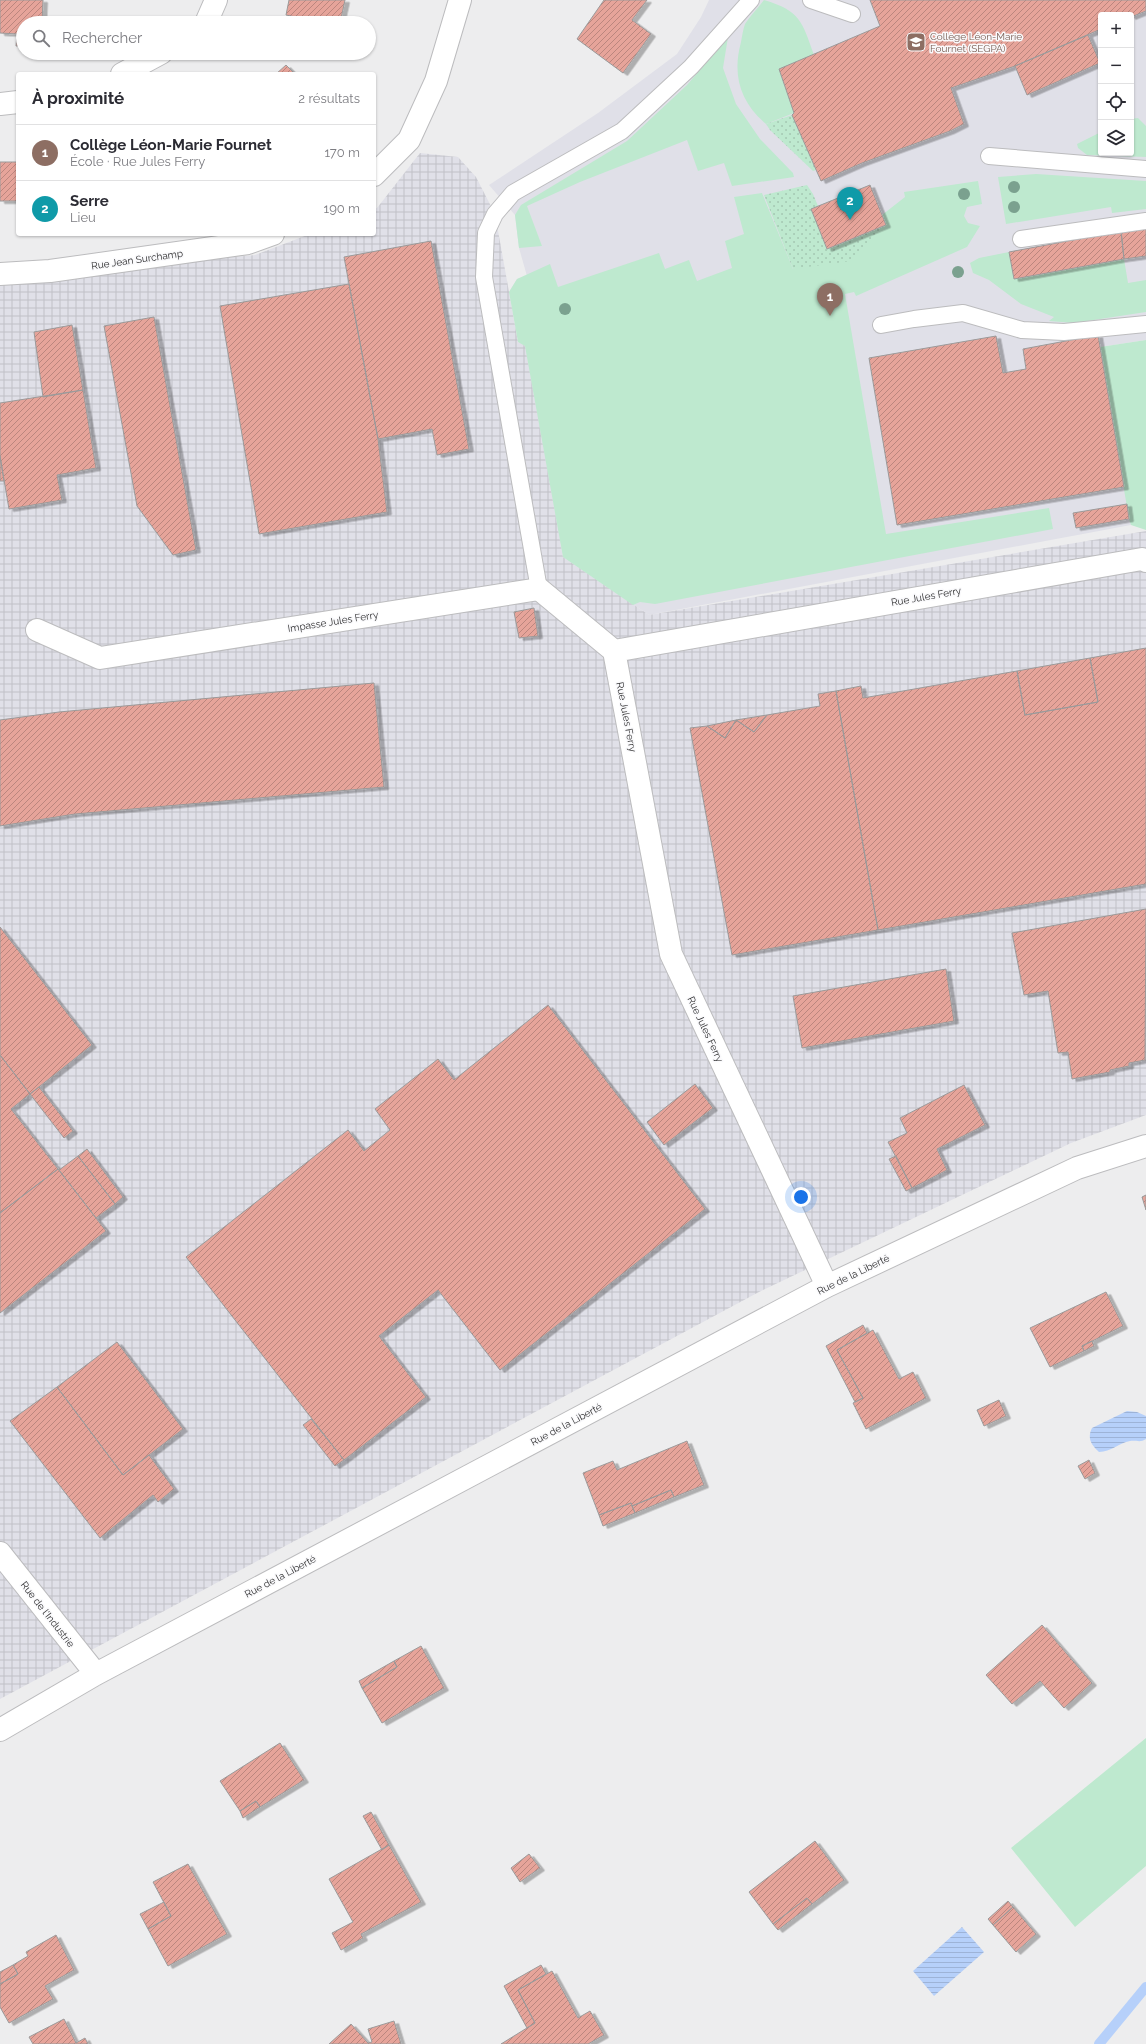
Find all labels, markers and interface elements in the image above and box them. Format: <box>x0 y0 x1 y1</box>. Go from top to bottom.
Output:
map controls <box>1098 12 1134 156</box>
button: + <box>1098 12 1134 48</box>
search box <box>16 16 376 60</box>
icon: search <box>30 27 52 49</box>
text: Rechercher <box>62 29 142 47</box>
school or university icon: Collège Léon-Marie Fournet (SEGPA) <box>905 31 927 53</box>
place label: Collège Léon-Marie Fournet (SEGPA) <box>930 31 1022 54</box>
button: − <box>1098 48 1134 84</box>
button: locate <box>1098 84 1134 120</box>
text: À proximité <box>32 88 124 108</box>
text: 2 résultats <box>298 91 360 106</box>
button: layers <box>1098 120 1134 156</box>
text: Collège Léon-Marie Fournet <box>70 136 272 154</box>
text: 1 <box>42 145 48 160</box>
text: 170 m <box>324 145 360 160</box>
text: École · Rue Jules Ferry <box>70 154 205 169</box>
pin: 2 <box>837 187 863 220</box>
text: Serre <box>70 192 109 210</box>
text: 2 <box>41 201 49 216</box>
text: 190 m <box>324 201 360 216</box>
text: Lieu <box>70 210 96 225</box>
street label: Rue Jean Surchamp <box>91 248 184 271</box>
pin: 1 <box>817 283 843 316</box>
street label: Rue Jules Ferry <box>890 585 963 608</box>
street label: Impasse Jules Ferry <box>287 609 380 634</box>
street label: Rue Jules Ferry <box>614 681 639 754</box>
street label: Rue Jules Ferry <box>686 995 726 1064</box>
your location <box>791 1187 811 1207</box>
street label: Rue de la Liberté <box>815 1252 891 1297</box>
street label: Rue de la Liberté <box>529 1401 604 1448</box>
street label: Rue de la Liberté <box>243 1553 318 1600</box>
street label: Rue de l'Industrie <box>19 1579 77 1649</box>

